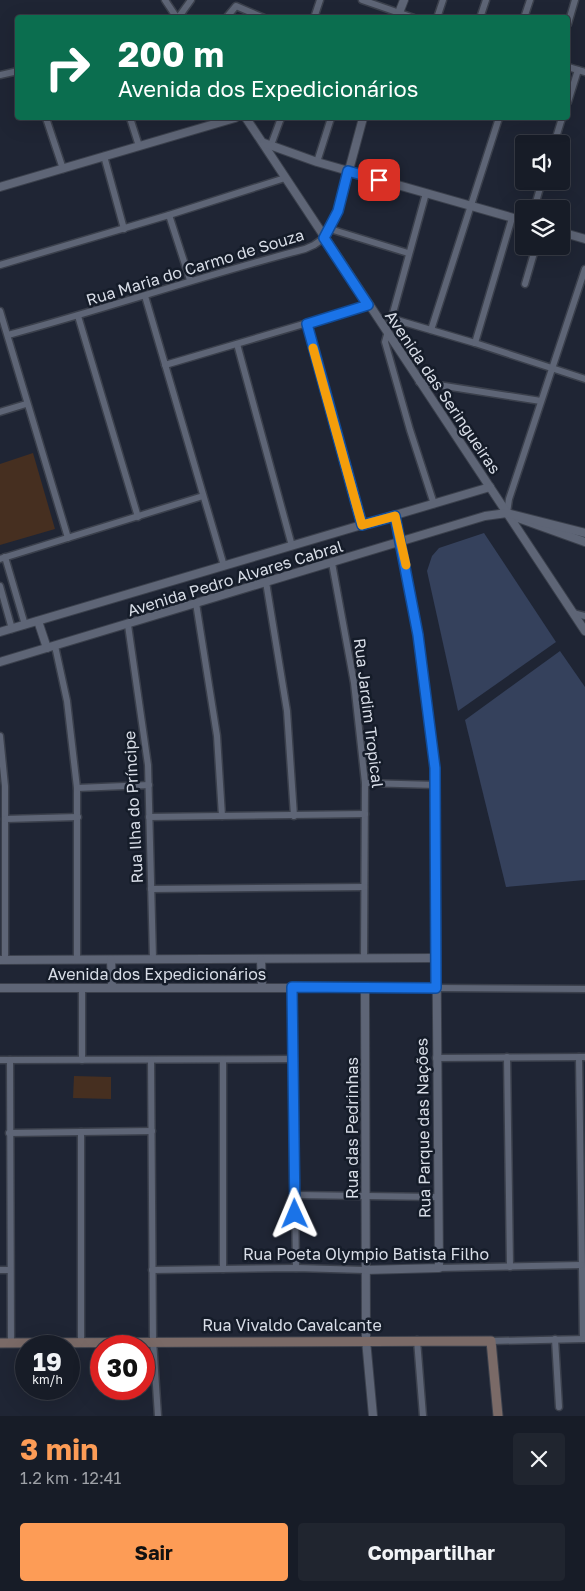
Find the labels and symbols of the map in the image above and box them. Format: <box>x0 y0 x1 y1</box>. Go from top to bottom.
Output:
pin <box>358 159 400 201</box>
street label: Rua Maria do Carmo de Souza <box>84 224 306 310</box>
street label: Avenida das Seringueiras <box>381 307 505 477</box>
street label: Avenida Pedro Alvares Cabral <box>125 536 345 620</box>
street label: Rua Jardim Tropical <box>350 637 388 789</box>
street label: Rua Ilha do Príncipe <box>119 730 147 884</box>
street label: Avenida dos Expedicionários <box>48 964 266 984</box>
street label: Rua Parque das Nações <box>411 1038 435 1218</box>
street label: Rua das Pedrinhas <box>342 1057 362 1199</box>
position arrow <box>268 1187 320 1239</box>
street label: Rua Poeta Olympio Batista Filho <box>243 1244 489 1264</box>
street label: Rua Vivaldo Cavalcante <box>202 1315 382 1335</box>
speed limit sign: 30 <box>90 1335 155 1400</box>

